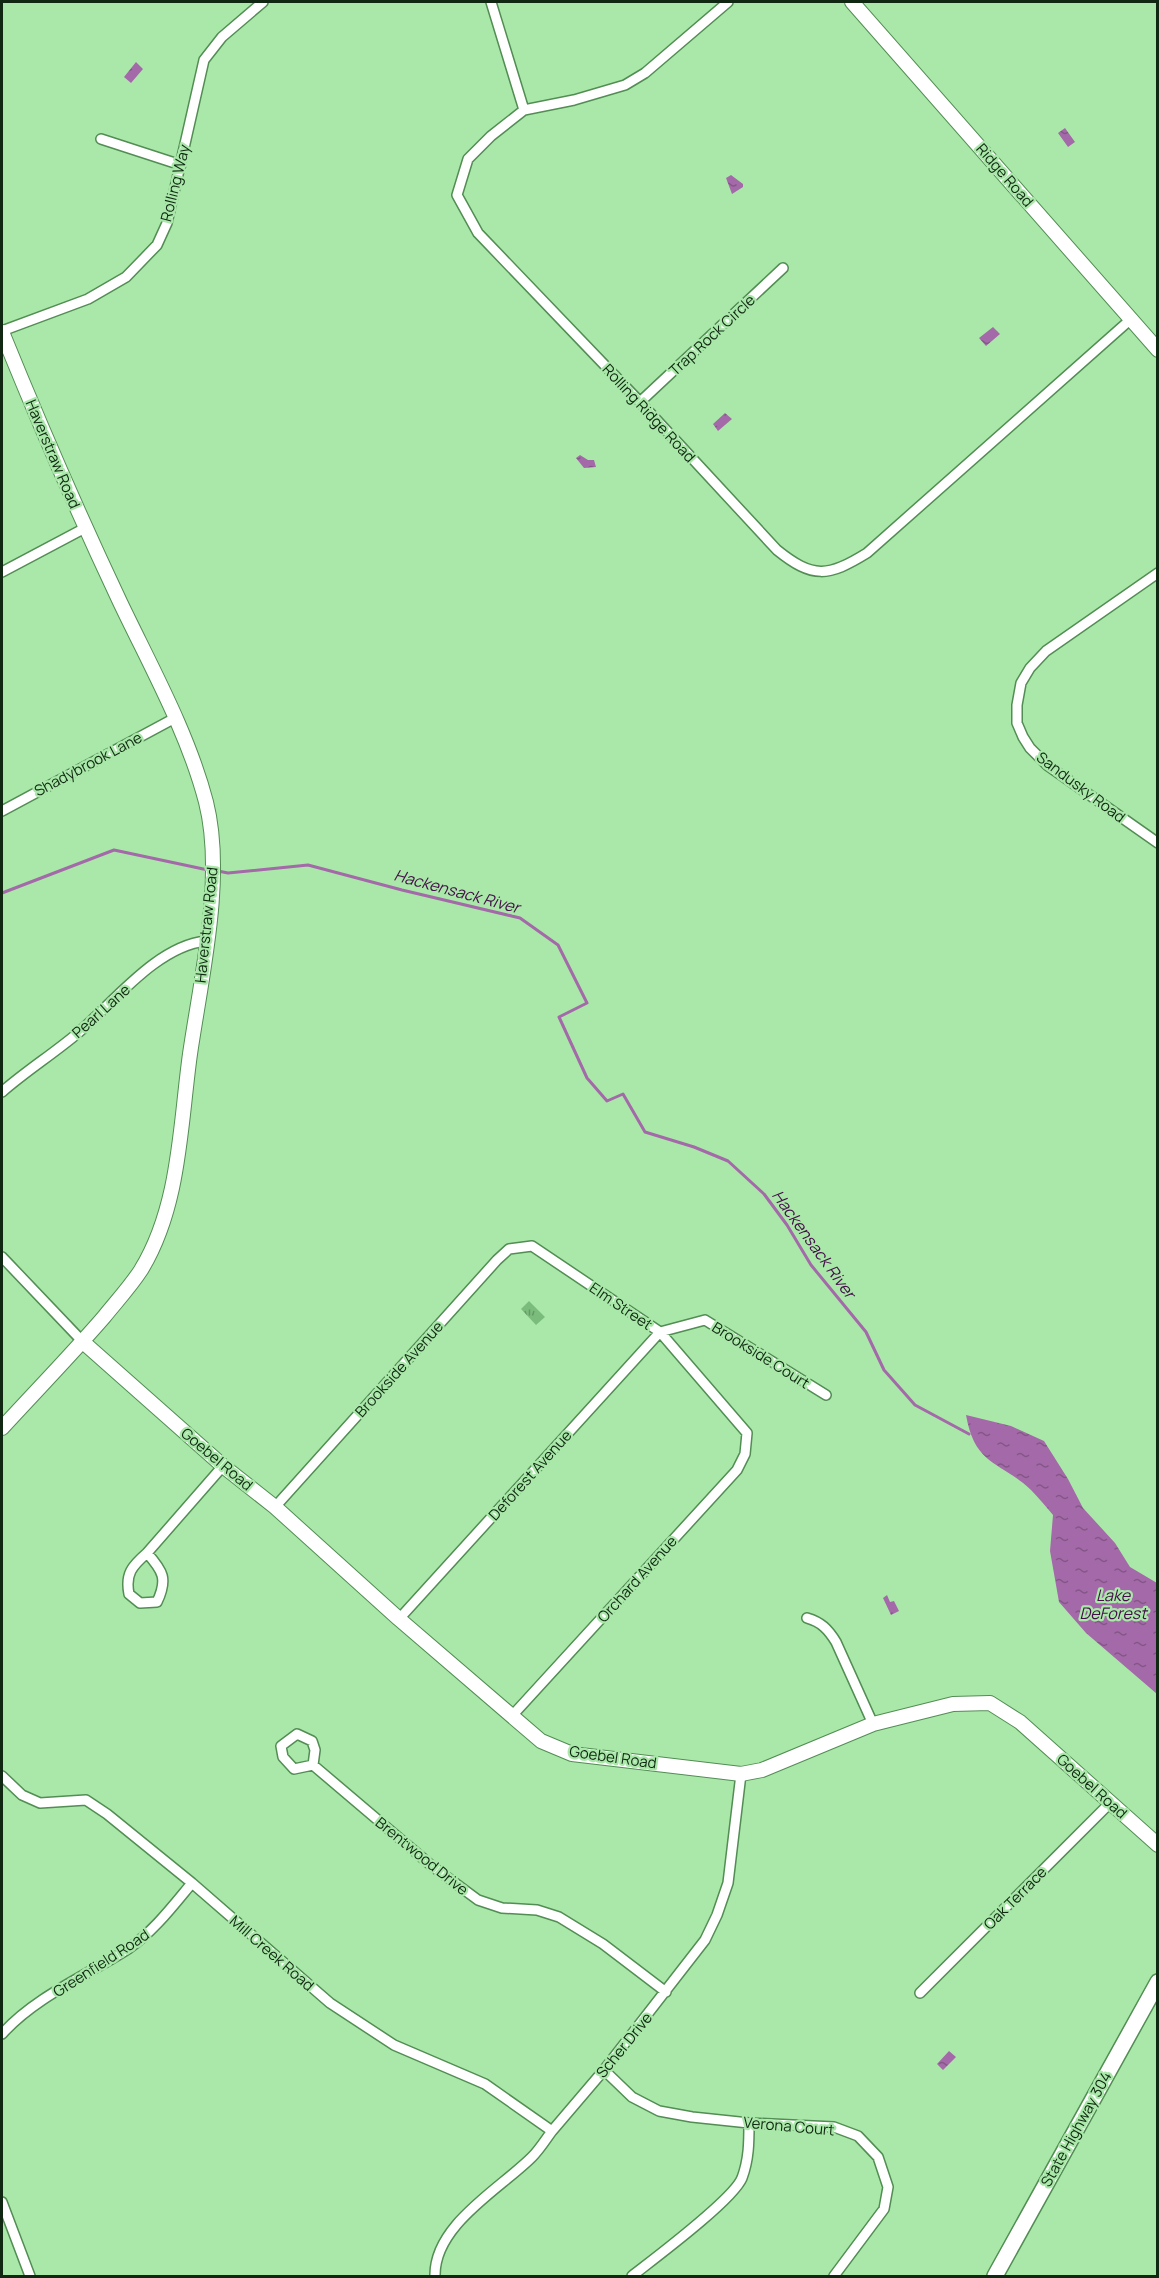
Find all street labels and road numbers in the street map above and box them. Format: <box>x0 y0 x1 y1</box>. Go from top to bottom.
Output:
street label: Ridge Road <box>971 139 1039 211</box>
street label: Rolling Way <box>155 142 195 224</box>
street label: Trap Rock Circle <box>664 290 760 380</box>
street label: Rolling Ridge Road <box>598 359 700 467</box>
street label: Haverstraw Road <box>21 396 85 512</box>
street label: Shadybrook Lane <box>30 727 146 801</box>
street label: Sandusky Road <box>1032 747 1130 827</box>
street label: Haverstraw Road <box>189 866 223 984</box>
street label: Pearl Lane <box>67 979 135 1043</box>
street label: Elm Street <box>585 1277 657 1335</box>
street label: Brookside Avenue <box>350 1316 448 1422</box>
street label: Brookside Court <box>708 1317 814 1393</box>
street label: Goebel Road <box>177 1423 257 1495</box>
street label: Deforest Avenue <box>484 1425 576 1525</box>
street label: Orchard Avenue <box>592 1531 682 1627</box>
street label: Goebel Road <box>568 1740 658 1774</box>
street label: Goebel Road <box>1052 1749 1132 1823</box>
street label: Brentwood Drive <box>371 1812 473 1900</box>
street label: Oak Terrace <box>979 1861 1052 1934</box>
street label: Mill Creek Road <box>225 1910 319 1996</box>
street label: Greenfield Road <box>49 1924 153 2002</box>
street label: Scher Drive <box>591 2008 657 2082</box>
street label: State Highway 304 <box>1036 2067 1116 2190</box>
street label: Verona Court <box>743 2112 835 2140</box>

